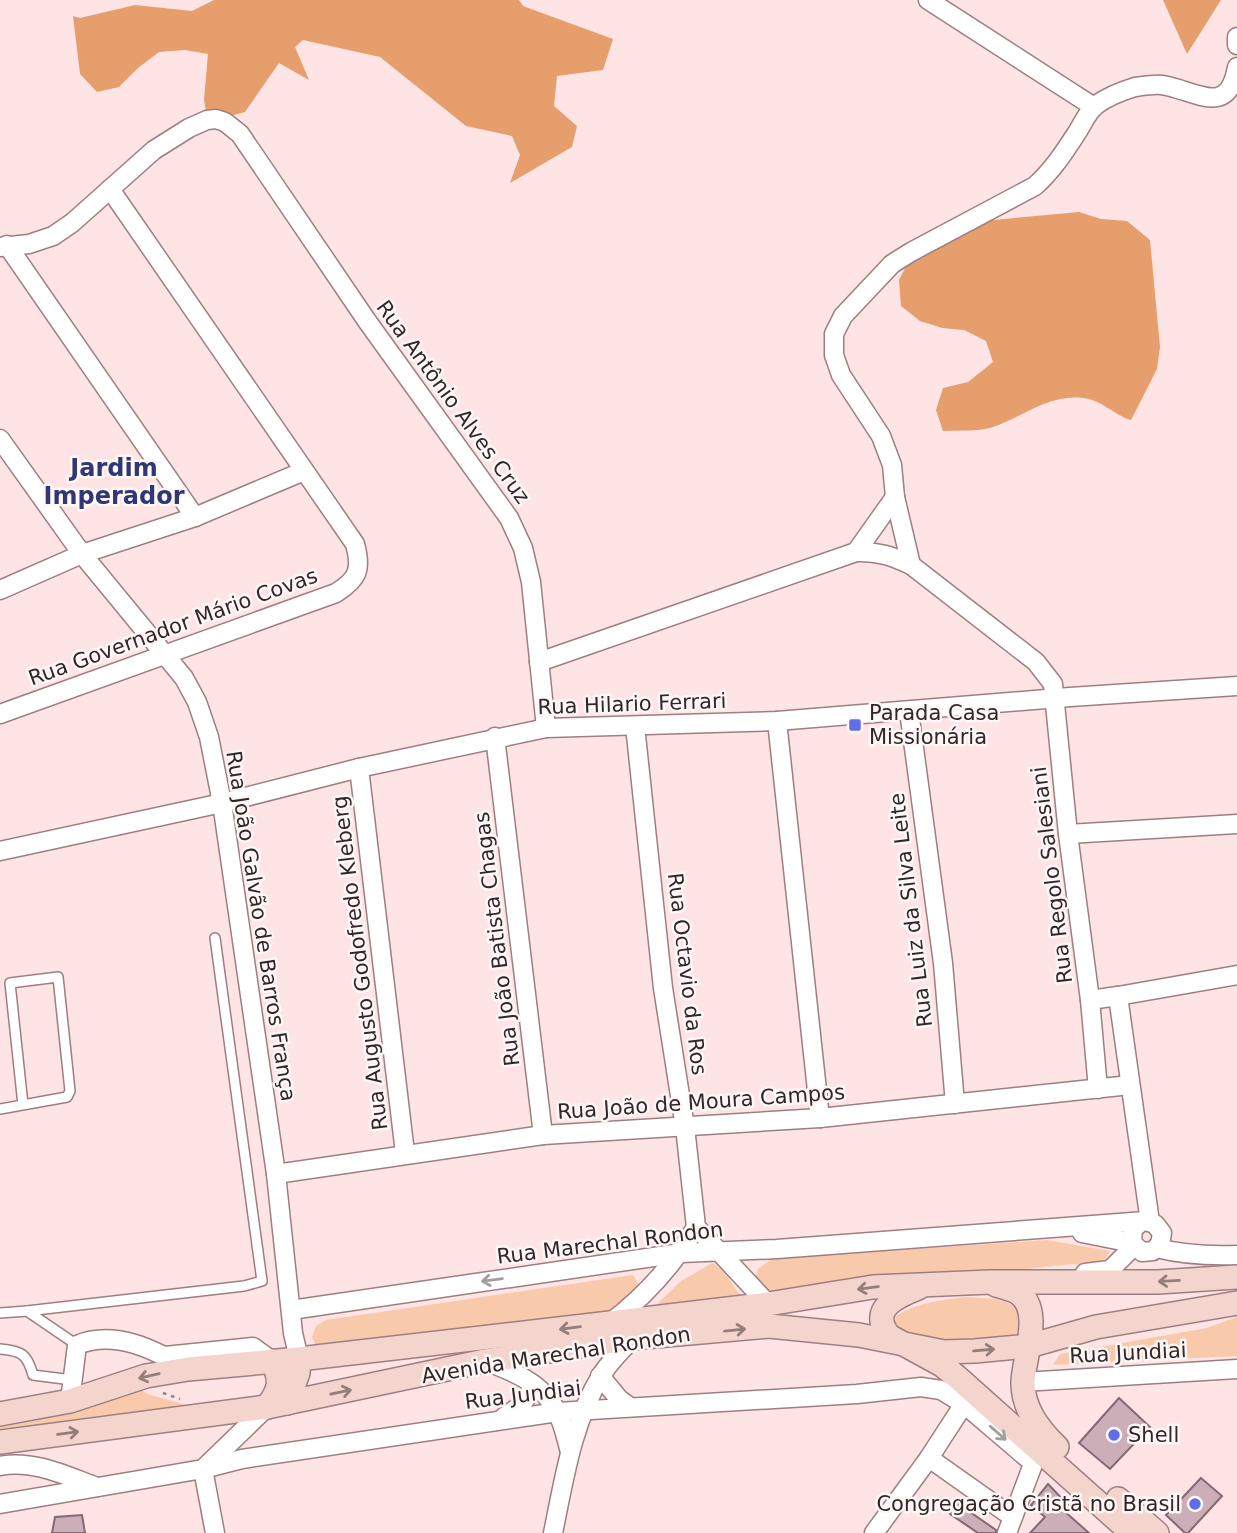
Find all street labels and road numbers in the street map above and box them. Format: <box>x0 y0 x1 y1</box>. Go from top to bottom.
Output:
street label: Rua Antônio Alves Cruz <box>371 296 535 508</box>
street label: Rua Governador Mário Covas <box>25 563 321 691</box>
street label: Rua Hilario Ferrari <box>537 689 727 719</box>
street label: Rua João Galvão de Barros França <box>221 749 301 1103</box>
street label: Rua Regolo Salesiani <box>1027 765 1077 985</box>
street label: Rua Luiz da Silva Leite <box>885 792 937 1028</box>
street label: Rua Augusto Godofredo Kleberg <box>328 795 392 1131</box>
street label: Rua João Batista Chagas <box>469 810 525 1068</box>
street label: Rua Octavio da Ros <box>663 871 711 1077</box>
street label: Rua João de Moura Campos <box>556 1080 846 1124</box>
street label: Rua Marechal Rondon <box>495 1217 725 1269</box>
street label: Avenida Marechal Rondon <box>420 1322 692 1388</box>
street label: Rua Jundiai <box>1069 1338 1187 1368</box>
street label: Rua Jundiai <box>463 1376 583 1414</box>

